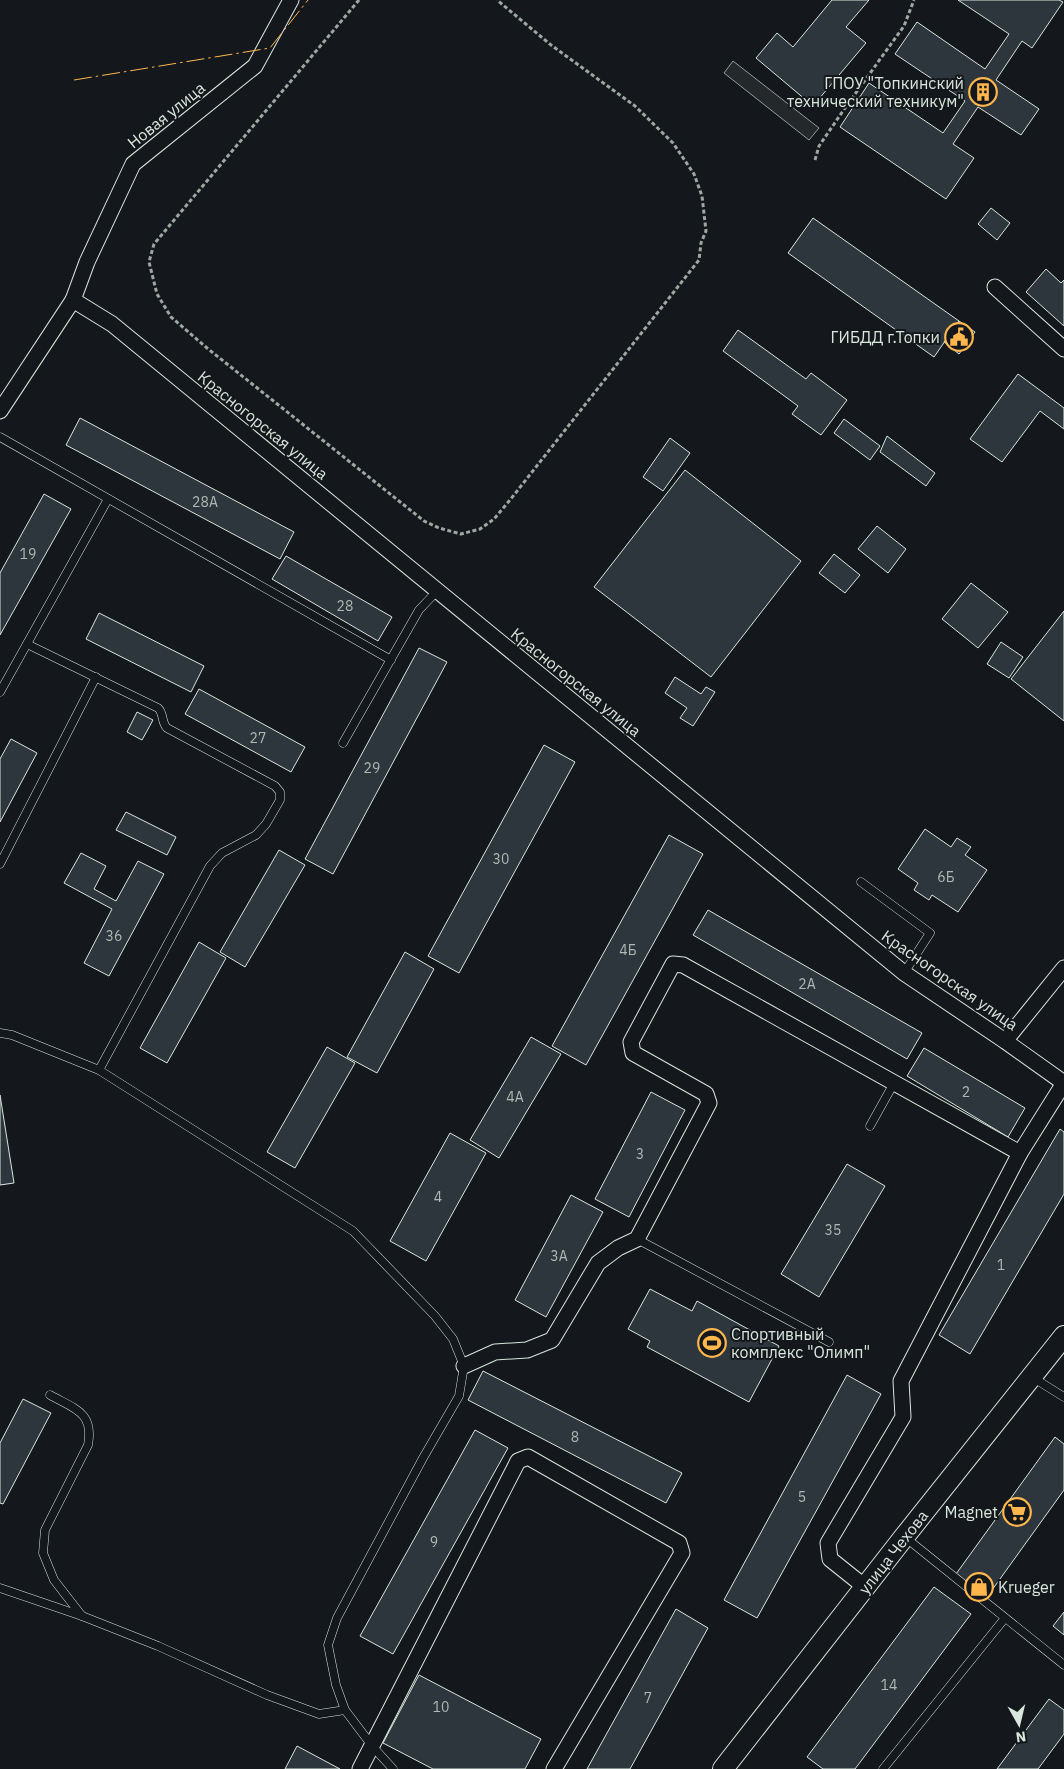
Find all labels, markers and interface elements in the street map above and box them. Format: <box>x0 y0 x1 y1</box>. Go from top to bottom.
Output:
place label: ГПОУ "Топкинский технический техникум" <box>787 73 964 111</box>
street label: Новая улица <box>123 77 209 152</box>
building icon: ГПОУ "Топкинский технический техникум" <box>968 77 998 107</box>
public building icon: ГИБДД г.Топки <box>944 322 974 352</box>
place label: ГИБДД г.Топки <box>831 327 940 347</box>
street label: Красногорская улица <box>194 366 332 484</box>
house number: 28А <box>192 493 218 511</box>
house number: 19 <box>20 545 36 563</box>
house number: 28 <box>337 597 353 615</box>
street label: Красногорская улица <box>507 623 645 741</box>
house number: 27 <box>250 729 266 747</box>
house number: 29 <box>364 759 380 777</box>
house number: 30 <box>493 850 509 868</box>
house number: 6Б <box>937 868 955 886</box>
street label: Красногорская улица <box>878 925 1022 1035</box>
house number: 36 <box>106 927 122 945</box>
house number: 4Б <box>619 941 637 959</box>
house number: 2А <box>798 975 816 993</box>
house number: 2 <box>962 1083 970 1101</box>
house number: 4А <box>506 1088 524 1106</box>
house number: 3 <box>636 1145 644 1163</box>
house number: 4 <box>434 1188 442 1206</box>
house number: 35 <box>825 1221 841 1239</box>
house number: 3А <box>550 1247 568 1265</box>
house number: 1 <box>997 1256 1005 1274</box>
place label: Спортивный комплекс "Олимп" <box>731 1324 870 1362</box>
sports icon: Спортивный комплекс "Олимп" <box>697 1328 727 1358</box>
house number: 8 <box>571 1428 579 1446</box>
house number: 5 <box>798 1488 806 1506</box>
supermarket icon: Magnet <box>1002 1497 1032 1527</box>
place label: Magnet <box>945 1502 998 1522</box>
street label: улица Чехова <box>854 1506 932 1598</box>
house number: 9 <box>430 1533 438 1551</box>
shop icon: Krueger <box>964 1572 994 1602</box>
place label: Krueger <box>998 1577 1055 1597</box>
house number: 14 <box>881 1676 897 1694</box>
house number: 7 <box>644 1689 652 1707</box>
house number: 10 <box>433 1698 449 1716</box>
north arrow <box>994 1699 1044 1749</box>
text: N <box>1015 1727 1027 1746</box>

